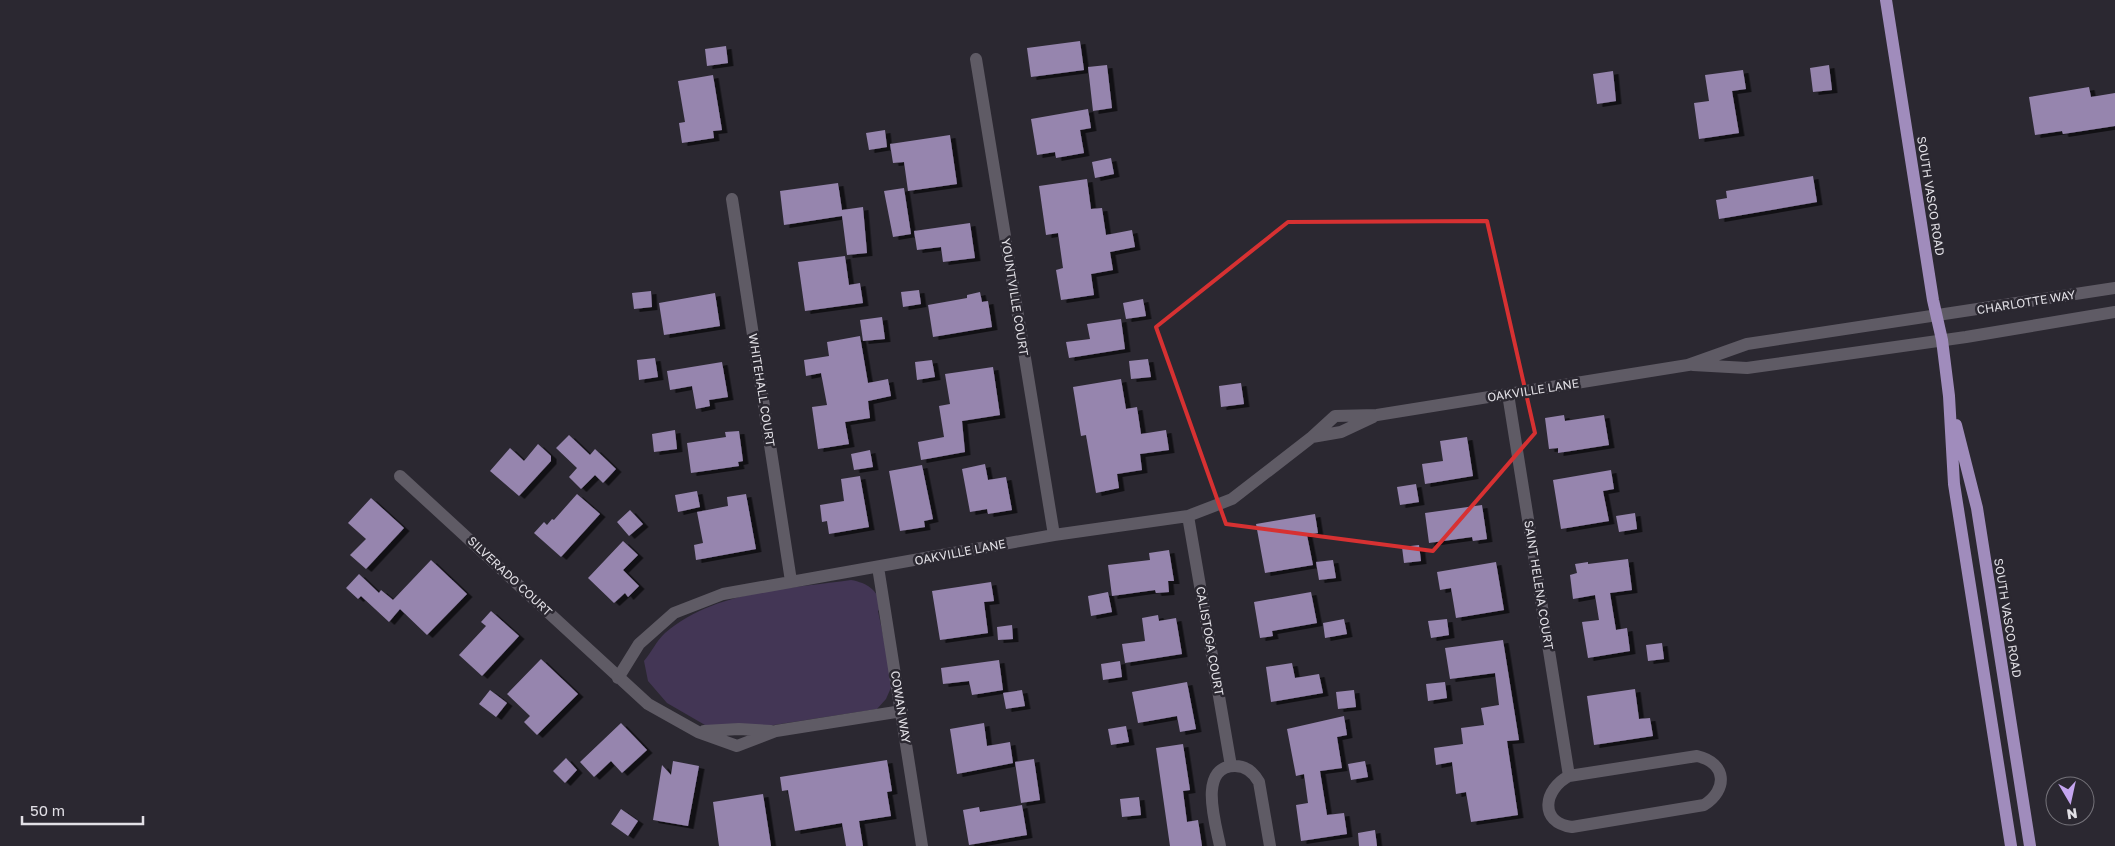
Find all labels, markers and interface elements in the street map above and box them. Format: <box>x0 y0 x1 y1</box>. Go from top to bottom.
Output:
street label: SOUTH VASCO ROAD <box>1914 135 1948 257</box>
street label: YOUNTVILLE COURT <box>998 237 1032 357</box>
street label: CHARLOTTE WAY <box>1976 287 2077 317</box>
street label: WHITEHALL COURT <box>746 332 778 448</box>
street label: OAKVILLE LANE <box>1486 375 1580 405</box>
street label: SAINT HELENA COURT <box>1521 519 1557 651</box>
street label: SILVERADO COURT <box>465 533 556 619</box>
street label: OAKVILLE LANE <box>913 536 1007 568</box>
street label: SOUTH VASCO ROAD <box>1991 557 2025 679</box>
street label: CALISTOGA COURT <box>1193 585 1227 697</box>
street label: COWAN WAY <box>888 670 914 745</box>
north arrow <box>2045 776 2095 826</box>
scale bar <box>22 794 144 826</box>
text: 50 m <box>30 801 65 819</box>
text: N <box>2066 805 2079 824</box>

